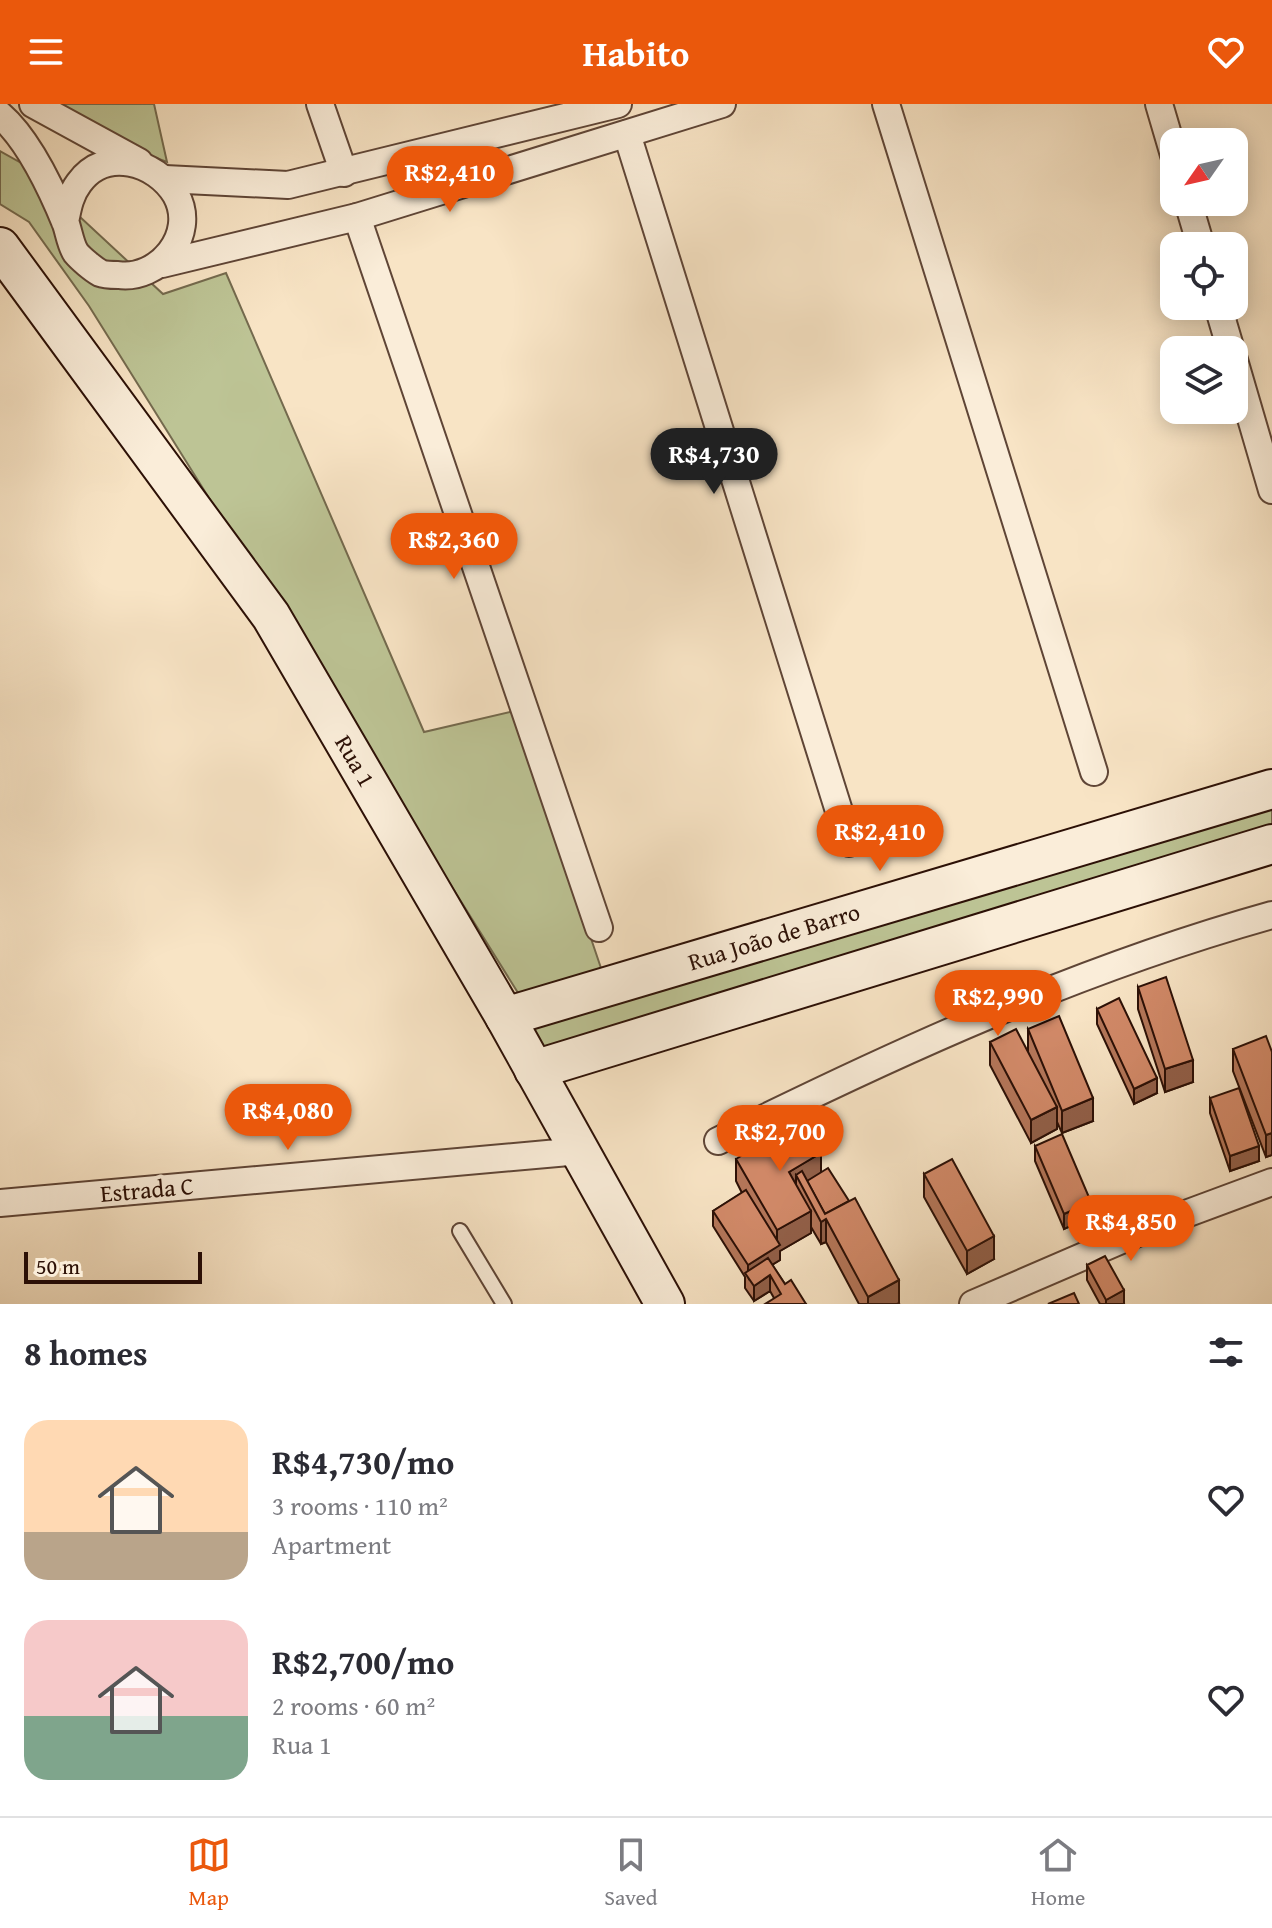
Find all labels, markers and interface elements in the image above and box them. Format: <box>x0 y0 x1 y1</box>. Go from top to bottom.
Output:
text: Habito <box>582 26 690 79</box>
icon: menu <box>24 30 68 74</box>
icon: heart <box>1204 30 1248 74</box>
north arrow <box>1160 128 1248 216</box>
map controls <box>1160 128 1248 424</box>
pin: R$2,410 <box>376 146 524 214</box>
text: R$2,410 <box>405 152 495 191</box>
button: locate <box>1160 232 1248 320</box>
button: layers <box>1160 336 1248 424</box>
pin: R$4,730 <box>640 428 788 496</box>
text: R$4,730 <box>669 434 759 473</box>
pin: R$2,360 <box>380 513 528 581</box>
text: R$2,360 <box>409 519 499 558</box>
street label: Rua 1 <box>327 728 384 793</box>
pin: R$2,410 <box>806 805 954 873</box>
text: R$2,410 <box>835 811 925 850</box>
street label: Rua João de Barro <box>684 894 864 979</box>
pin: R$2,990 <box>924 970 1072 1038</box>
text: R$2,990 <box>953 976 1043 1015</box>
pin: R$4,080 <box>214 1084 362 1152</box>
text: R$4,080 <box>243 1090 333 1129</box>
pin: R$2,700 <box>706 1105 854 1173</box>
text: R$2,700 <box>735 1111 825 1150</box>
street label: Estrada C <box>99 1168 195 1211</box>
pin: R$4,850 <box>1057 1195 1205 1263</box>
text: R$4,850 <box>1086 1201 1176 1240</box>
scale bar <box>24 1248 202 1284</box>
text: 50 m <box>36 1250 80 1282</box>
text: 8 homes <box>24 1328 148 1377</box>
icon: filters <box>1204 1330 1248 1374</box>
text: R$4,730/mo <box>272 1437 454 1486</box>
icon: home <box>88 1452 184 1548</box>
icon: heart <box>1204 1478 1248 1522</box>
text: 3 rooms · 110 m² <box>272 1486 448 1525</box>
text: Apartment <box>272 1525 391 1564</box>
text: R$2,700/mo <box>272 1637 454 1686</box>
icon: home <box>88 1652 184 1748</box>
icon: heart <box>1204 1678 1248 1722</box>
text: 2 rooms · 60 m² <box>272 1686 435 1725</box>
text: Rua 1 <box>272 1725 332 1764</box>
tab: Map <box>187 1833 231 1913</box>
tab: Saved <box>604 1833 658 1913</box>
tab: Home <box>1031 1833 1085 1913</box>

